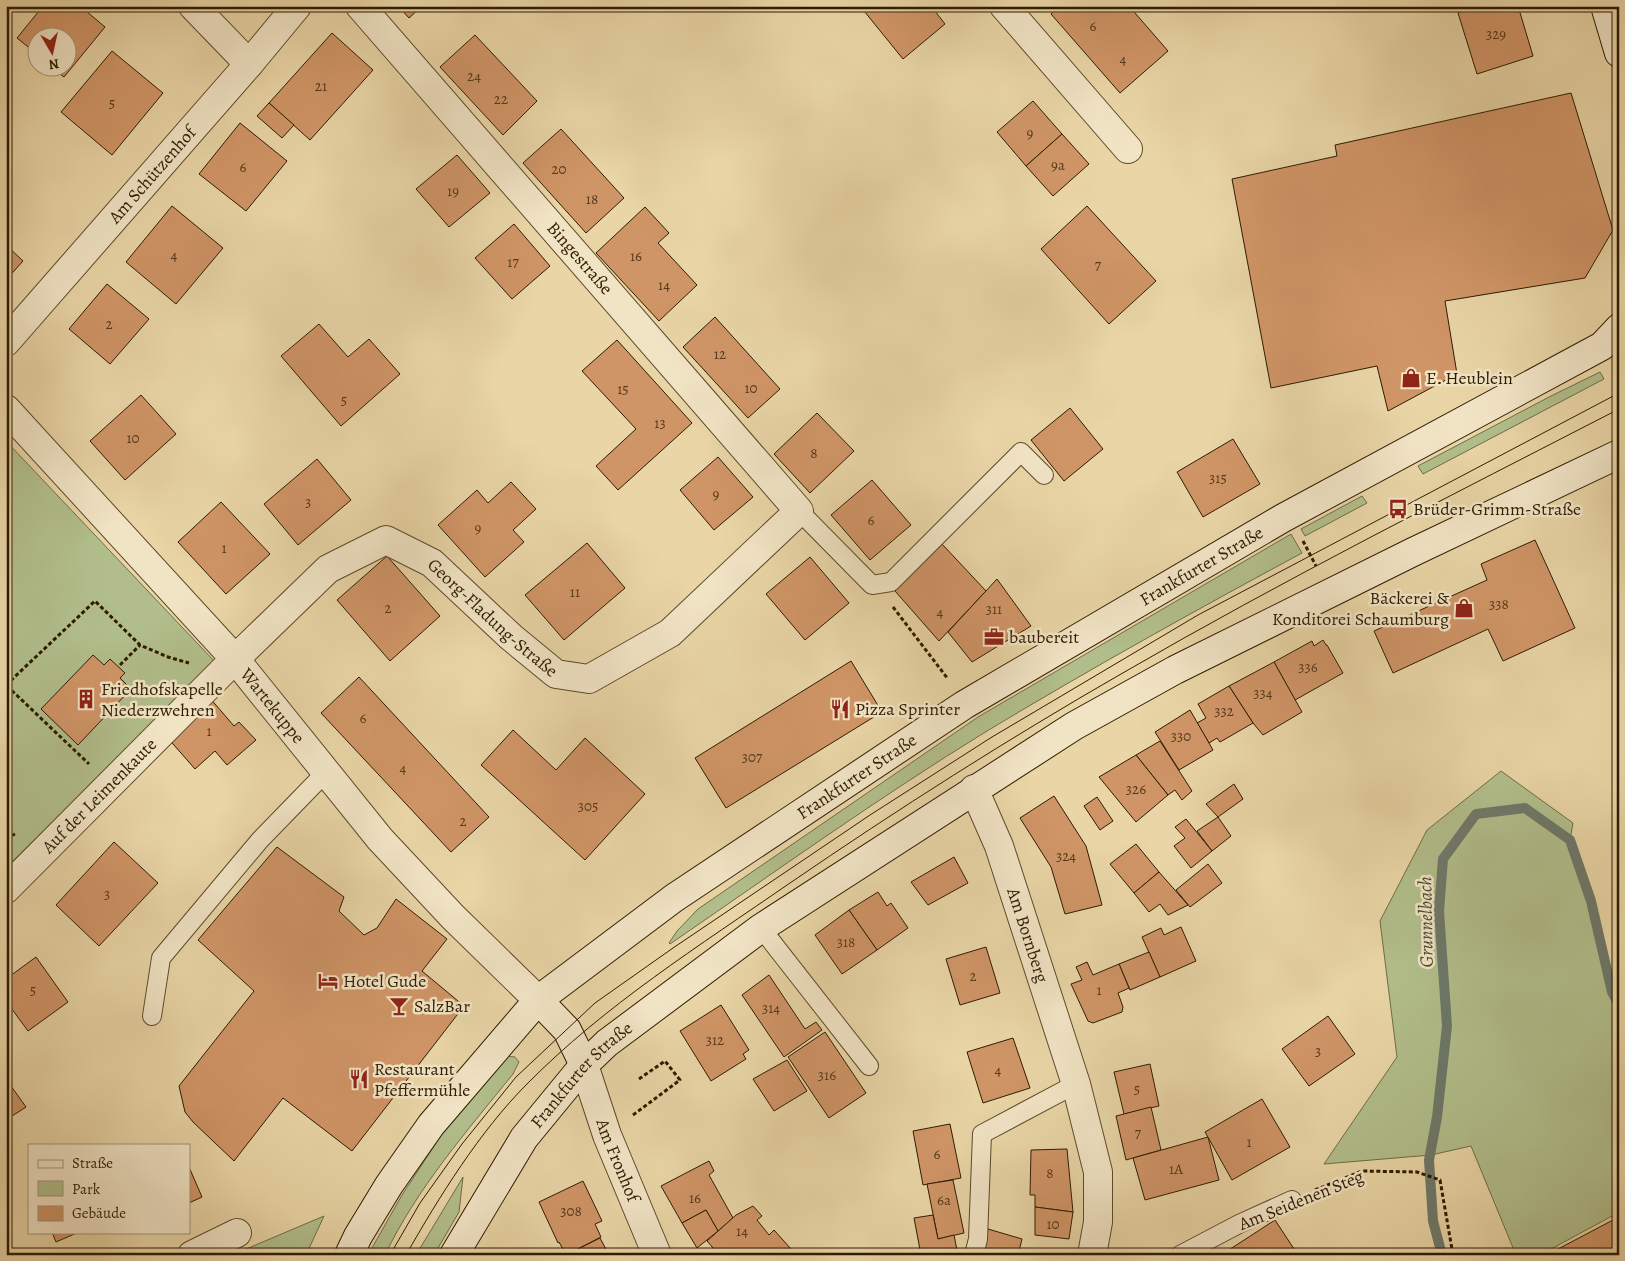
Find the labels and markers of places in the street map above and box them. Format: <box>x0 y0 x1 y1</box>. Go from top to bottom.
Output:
place label: E. Heublein <box>1426 366 1513 390</box>
shop icon: E. Heublein <box>1400 367 1422 389</box>
place label: Brüder-Grimm-Straße <box>1413 497 1581 521</box>
bus stop icon: Brüder-Grimm-Straße <box>1387 498 1409 520</box>
place label: Bäckerei & Konditorei Schaumburg <box>1272 586 1449 631</box>
shop icon: Bäckerei & Konditorei Schaumburg <box>1453 597 1475 619</box>
place label: baubereit <box>1009 625 1079 649</box>
office icon: baubereit <box>983 626 1005 648</box>
place label: Friedhofskapelle Niederzwehren <box>101 677 223 722</box>
building icon: Friedhofskapelle Niederzwehren <box>75 688 97 710</box>
place label: Pizza Sprinter <box>855 697 960 721</box>
restaurant icon: Pizza Sprinter <box>829 698 851 720</box>
place label: Hotel Gude <box>343 969 426 993</box>
hotel icon: Hotel Gude <box>317 970 339 992</box>
place label: SalzBar <box>414 994 470 1018</box>
bar icon: SalzBar <box>388 995 410 1017</box>
place label: Restaurant Pfeffermühle <box>374 1057 470 1102</box>
restaurant icon: Restaurant Pfeffermühle <box>348 1068 370 1090</box>

